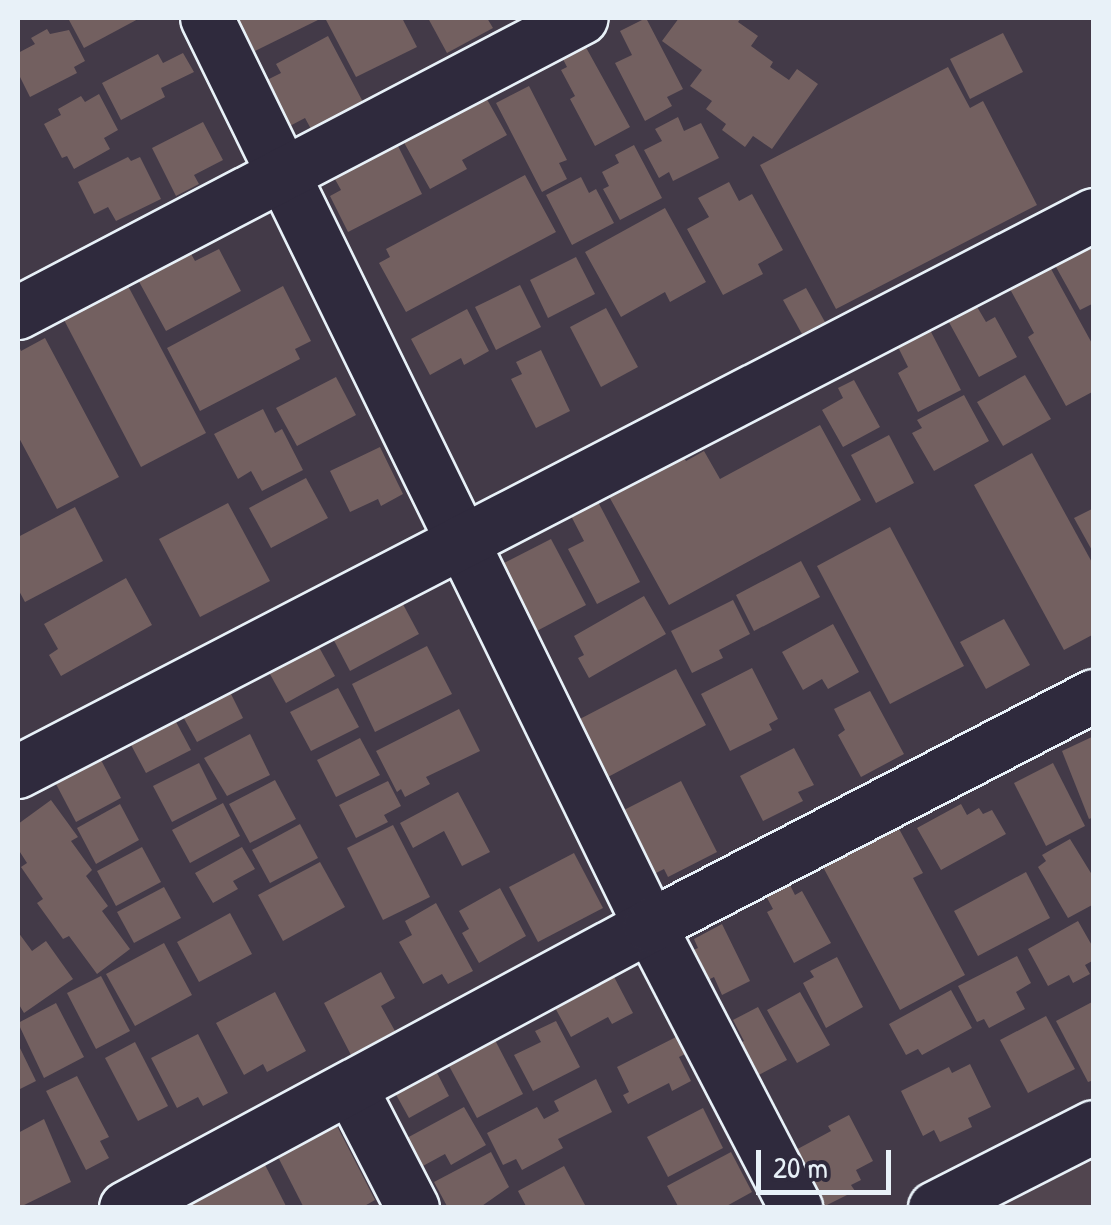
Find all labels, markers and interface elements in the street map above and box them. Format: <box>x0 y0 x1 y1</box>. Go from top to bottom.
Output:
scale bar <box>761 1130 896 1192</box>
text: 20 m <box>773 1147 828 1187</box>

